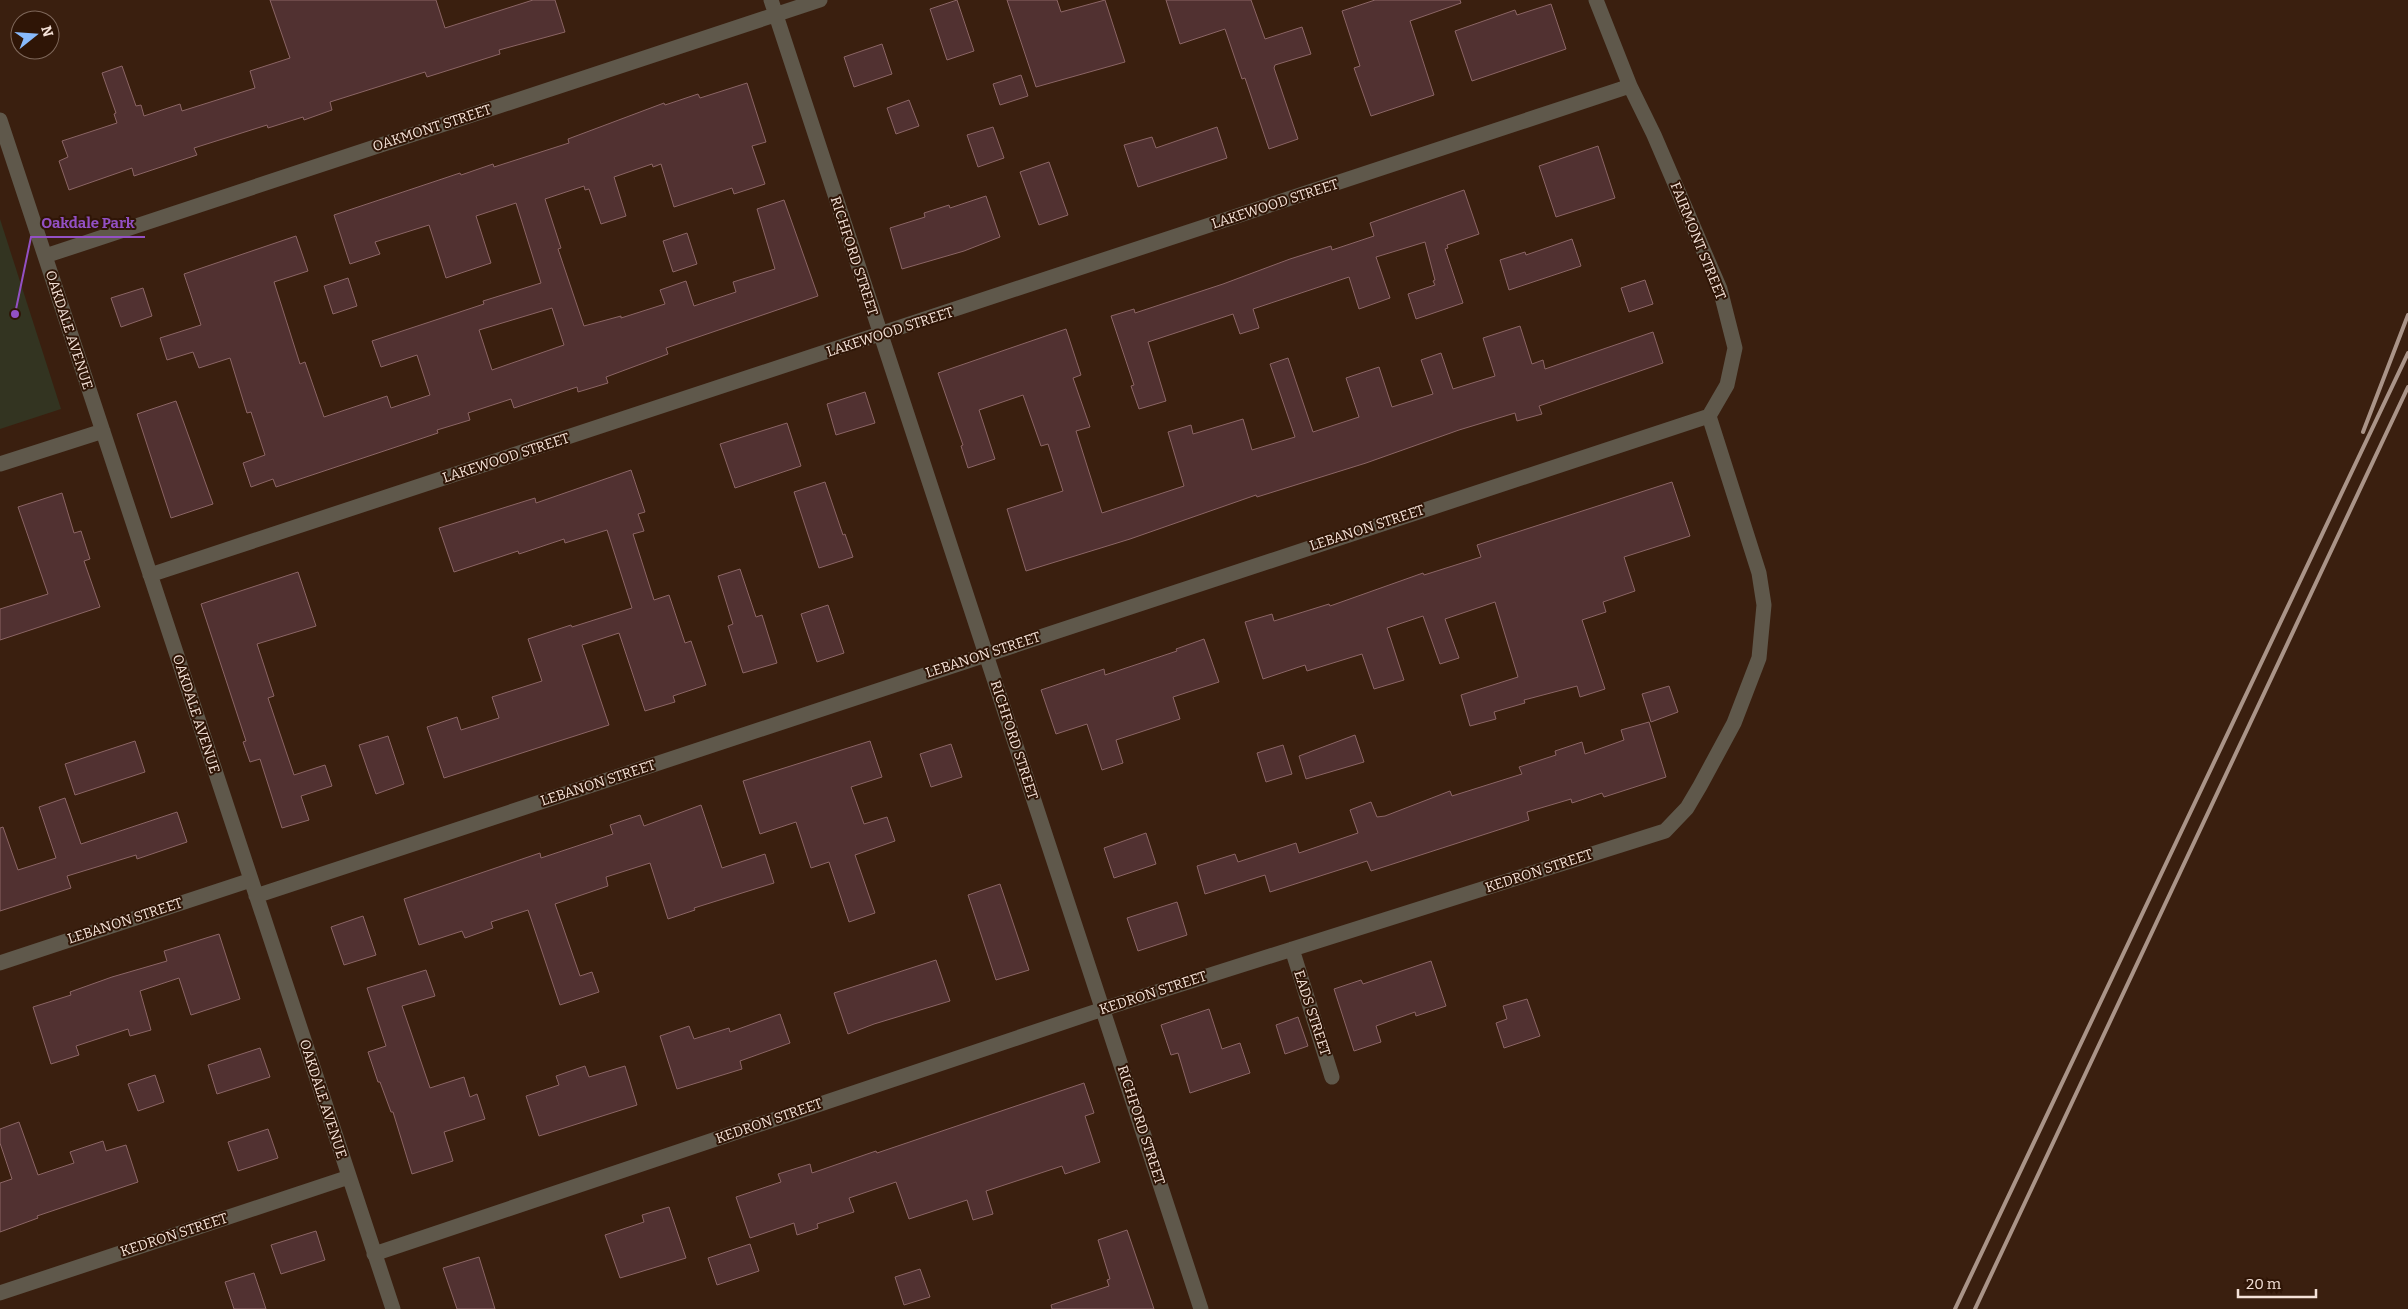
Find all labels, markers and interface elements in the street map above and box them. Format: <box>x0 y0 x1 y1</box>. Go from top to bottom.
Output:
north arrow <box>10 10 60 60</box>
text: N <box>37 24 57 39</box>
street label: OAKMONT STREET <box>371 101 493 155</box>
street label: LAKEWOOD STREET <box>1210 175 1340 233</box>
street label: FAIRMONT STREET <box>1667 180 1729 302</box>
street label: RICHFORD STREET <box>827 194 881 318</box>
callout: Oakdale Park <box>31 207 145 237</box>
text: Oakdale Park <box>41 214 135 232</box>
street label: OAKDALE AVENUE <box>42 268 96 392</box>
street label: LAKEWOOD STREET <box>825 303 955 361</box>
street label: LAKEWOOD STREET <box>441 429 571 487</box>
street label: LEBANON STREET <box>1307 501 1427 555</box>
street label: LEBANON STREET <box>923 628 1043 682</box>
street label: OAKDALE AVENUE <box>169 652 223 776</box>
street label: RICHFORD STREET <box>987 678 1041 802</box>
street label: LEBANON STREET <box>538 756 658 810</box>
street label: KEDRON STREET <box>1483 846 1595 896</box>
street label: LEBANON STREET <box>65 894 185 948</box>
street label: KEDRON STREET <box>1097 968 1209 1018</box>
street label: EADS STREET <box>1290 968 1334 1058</box>
street label: OAKDALE AVENUE <box>296 1037 350 1161</box>
street label: RICHFORD STREET <box>1114 1063 1168 1187</box>
street label: KEDRON STREET <box>714 1095 824 1147</box>
street label: KEDRON STREET <box>118 1210 230 1260</box>
scale bar <box>2238 1266 2316 1298</box>
text: 20 m <box>2246 1275 2282 1293</box>

